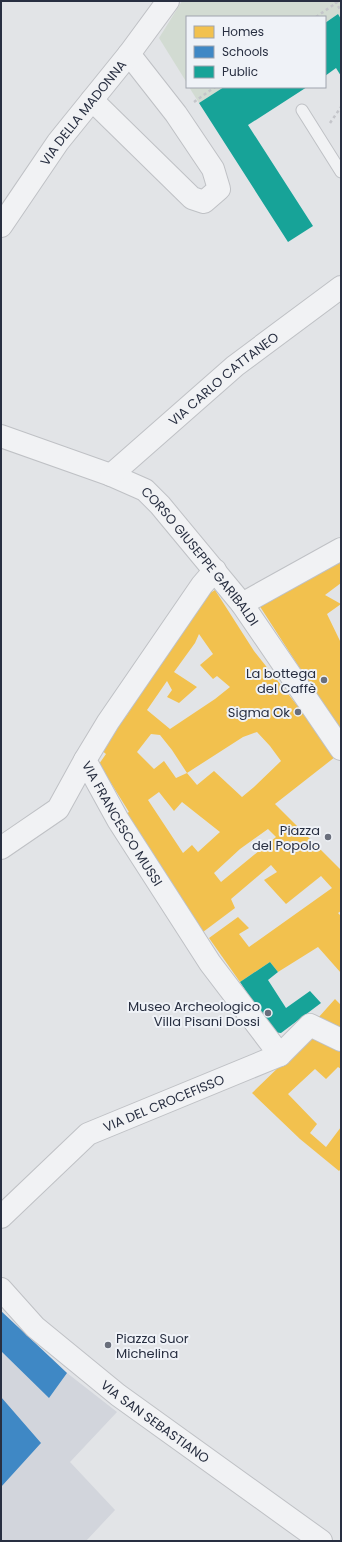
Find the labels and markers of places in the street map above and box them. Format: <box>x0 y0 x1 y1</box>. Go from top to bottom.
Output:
place label: La bottega del Caffè <box>246 664 316 698</box>
marker: La bottega del Caffè <box>319 675 329 685</box>
place label: Sigma Ok <box>228 703 290 722</box>
marker: Sigma Ok <box>293 707 303 717</box>
place label: Piazza del Popolo <box>252 821 320 855</box>
marker: Piazza del Popolo <box>323 832 333 842</box>
place label: Museo Archeologico Villa Pisani Dossi <box>128 997 260 1031</box>
marker: Museo Archeologico Villa Pisani Dossi <box>263 1008 273 1018</box>
place label: Piazza Suor Michelina <box>116 1329 189 1363</box>
marker: Piazza Suor Michelina <box>103 1340 113 1350</box>

